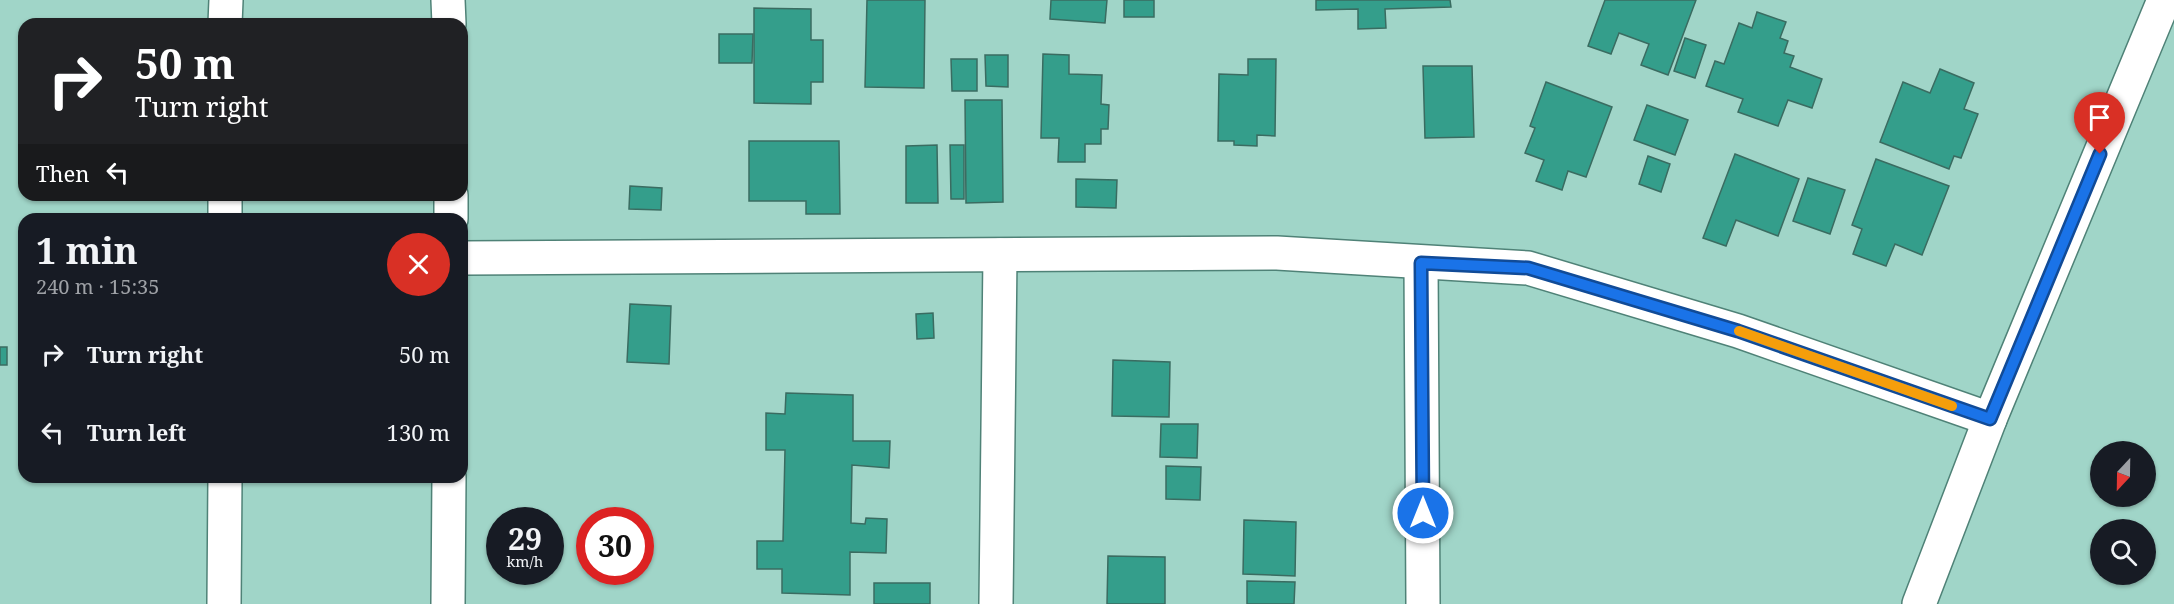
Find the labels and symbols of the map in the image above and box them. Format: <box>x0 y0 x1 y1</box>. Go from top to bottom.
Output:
pin <box>2074 92 2125 154</box>
north arrow <box>2090 441 2156 507</box>
position arrow <box>1391 481 1455 545</box>
speed limit sign: 30 <box>576 507 654 585</box>

